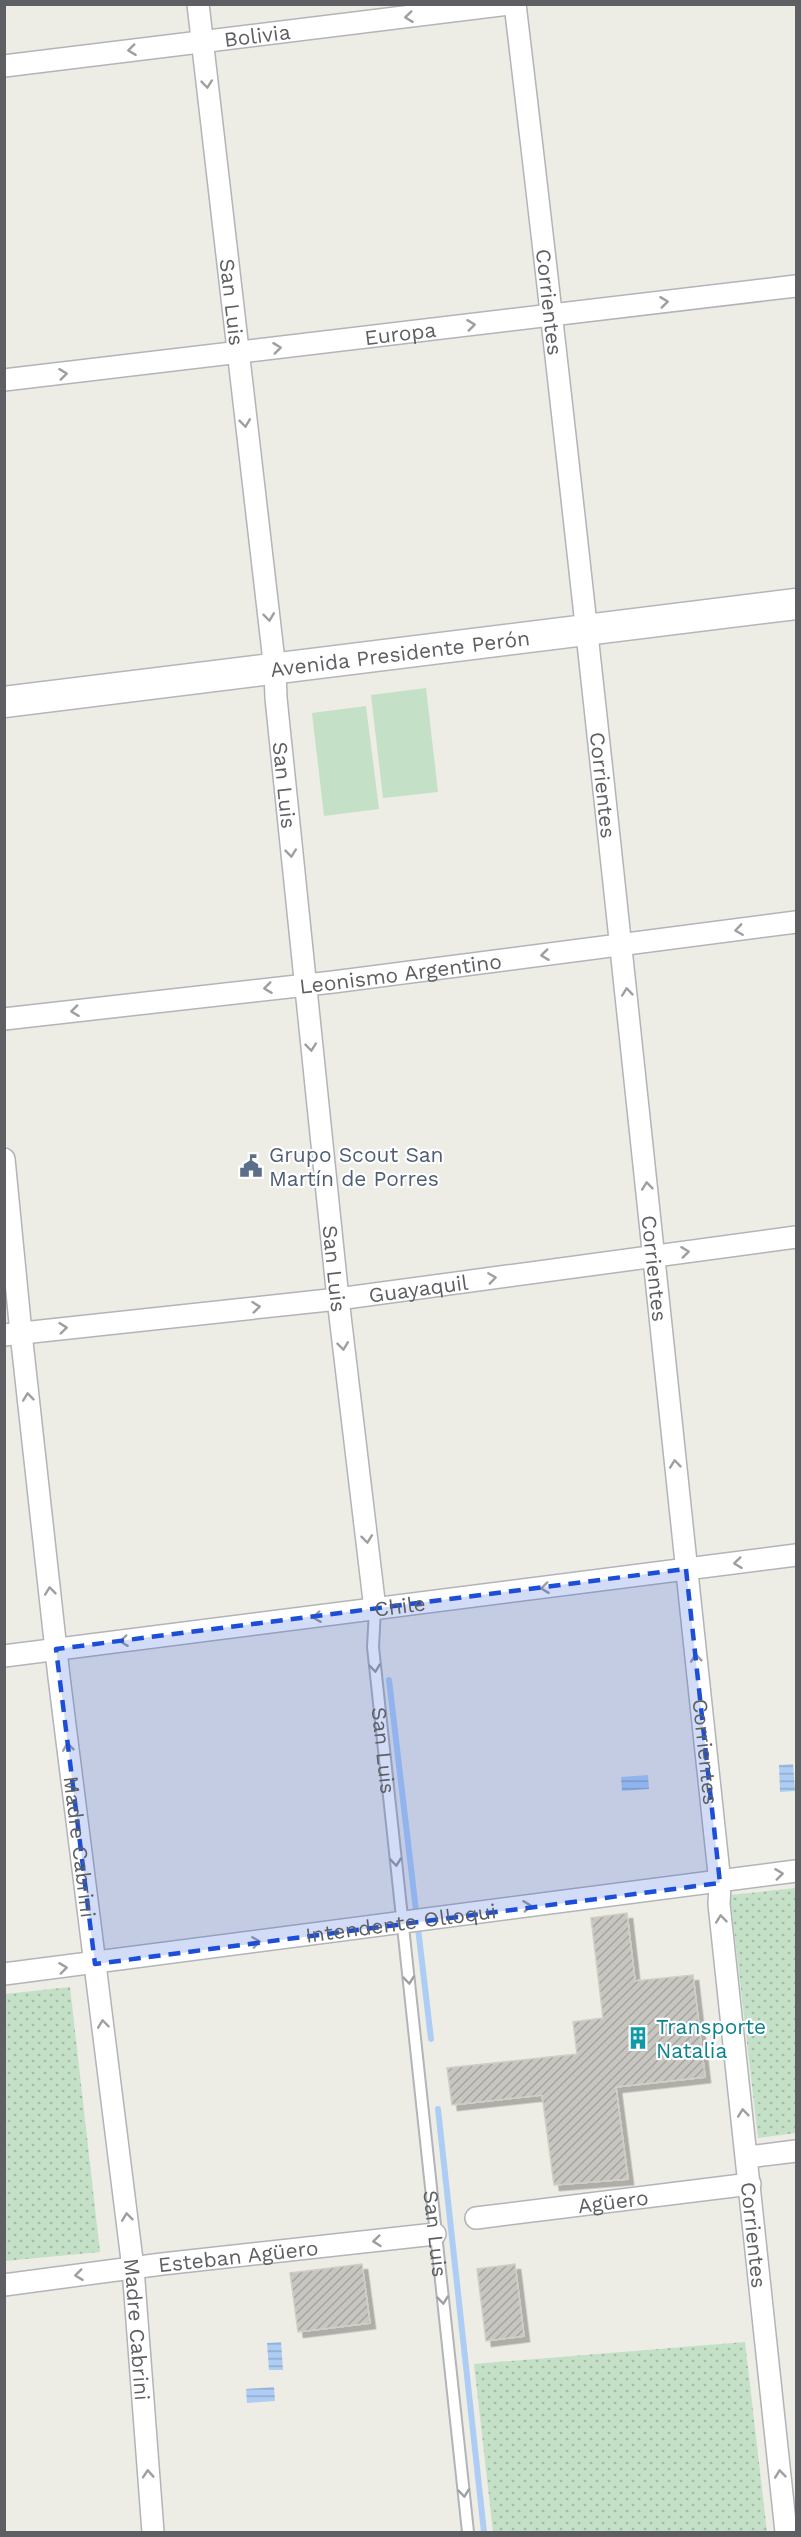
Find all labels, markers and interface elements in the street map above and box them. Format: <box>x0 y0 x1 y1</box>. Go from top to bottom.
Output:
one-way arrow <box>404 10 414 22</box>
street label: Bolivia <box>222 18 292 51</box>
one-way arrow <box>127 44 137 56</box>
one-way arrow <box>200 79 212 88</box>
street label: Corrientes <box>531 248 568 356</box>
street label: San Luis <box>215 257 250 347</box>
one-way arrow <box>660 296 669 308</box>
street label: Europa <box>363 316 438 350</box>
one-way arrow <box>466 319 475 332</box>
one-way arrow <box>273 343 282 355</box>
one-way arrow <box>58 368 67 380</box>
one-way arrow <box>239 419 251 428</box>
one-way arrow <box>262 612 275 621</box>
street label: Avenida Presidente Perón <box>269 625 531 681</box>
street label: Corrientes <box>585 731 622 839</box>
street label: San Luis <box>268 740 302 830</box>
one-way arrow <box>285 849 297 858</box>
one-way arrow <box>734 923 743 935</box>
street label: Leonismo Argentino <box>298 948 503 998</box>
one-way arrow <box>541 948 550 960</box>
one-way arrow <box>264 981 273 994</box>
one-way arrow <box>621 988 634 997</box>
one-way arrow <box>70 1004 79 1017</box>
one-way arrow <box>304 1043 317 1052</box>
place label: Grupo Scout San Martín de Porres <box>269 1142 444 1191</box>
public building icon: Grupo Scout San Martín de Porres <box>238 1153 264 1179</box>
one-way arrow <box>641 1182 654 1191</box>
street label: Corrientes <box>637 1214 673 1323</box>
street label: San Luis <box>318 1224 352 1313</box>
one-way arrow <box>680 1246 689 1259</box>
street label: Guayaquil <box>367 1269 470 1307</box>
one-way arrow <box>487 1272 496 1284</box>
one-way arrow <box>252 1301 261 1314</box>
one-way arrow <box>58 1323 67 1335</box>
one-way arrow <box>336 1341 349 1350</box>
one-way arrow <box>22 1392 35 1401</box>
one-way arrow <box>669 1459 682 1468</box>
one-way arrow <box>360 1535 373 1544</box>
one-way arrow <box>734 1556 743 1568</box>
one-way arrow <box>540 1581 550 1593</box>
one-way arrow <box>44 1586 57 1595</box>
street label: Chile <box>373 1590 427 1621</box>
one-way arrow <box>313 1610 322 1622</box>
one-way arrow <box>119 1634 128 1646</box>
one-way arrow <box>690 1653 703 1662</box>
one-way arrow <box>368 1663 381 1672</box>
street label: Corrientes <box>688 1697 724 1806</box>
street label: San Luis <box>367 1706 401 1795</box>
one-way arrow <box>62 1742 75 1751</box>
street label: Madre Cabrini <box>59 1774 102 1919</box>
one-way arrow <box>389 1857 402 1866</box>
one-way arrow <box>774 1868 784 1880</box>
street label: Intendente Olloqui <box>304 1898 498 1947</box>
one-way arrow <box>523 1901 532 1913</box>
one-way arrow <box>715 1915 728 1924</box>
one-way arrow <box>251 1936 260 1948</box>
one-way arrow <box>58 1962 67 1974</box>
one-way arrow <box>402 1976 414 1985</box>
place label: Transporte Natalia <box>656 2014 766 2063</box>
one-way arrow <box>97 2019 109 2028</box>
building icon: Transporte Natalia <box>625 2025 651 2051</box>
one-way arrow <box>737 2109 750 2118</box>
street label: Corrientes <box>736 2181 772 2289</box>
street label: Agüero <box>576 2184 650 2218</box>
street label: San Luis <box>419 2189 453 2278</box>
one-way arrow <box>121 2213 134 2222</box>
street label: Esteban Agüero <box>157 2234 319 2277</box>
one-way arrow <box>373 2234 382 2247</box>
street label: Madre Cabrini <box>119 2257 155 2401</box>
one-way arrow <box>74 2268 84 2281</box>
one-way arrow <box>436 2295 448 2304</box>
one-way arrow <box>142 2470 155 2479</box>
one-way arrow <box>774 2470 787 2479</box>
one-way arrow <box>457 2489 469 2498</box>

